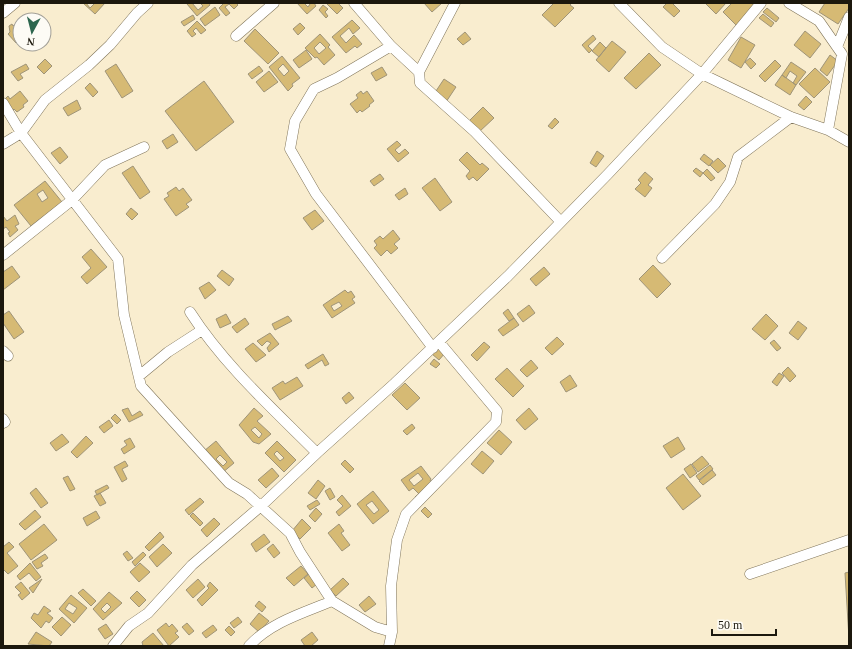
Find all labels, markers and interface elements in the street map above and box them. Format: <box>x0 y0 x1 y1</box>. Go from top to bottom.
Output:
north arrow <box>12 12 52 52</box>
text: N <box>26 35 35 48</box>
scale bar <box>712 611 776 637</box>
text: 50 m <box>718 618 743 632</box>

